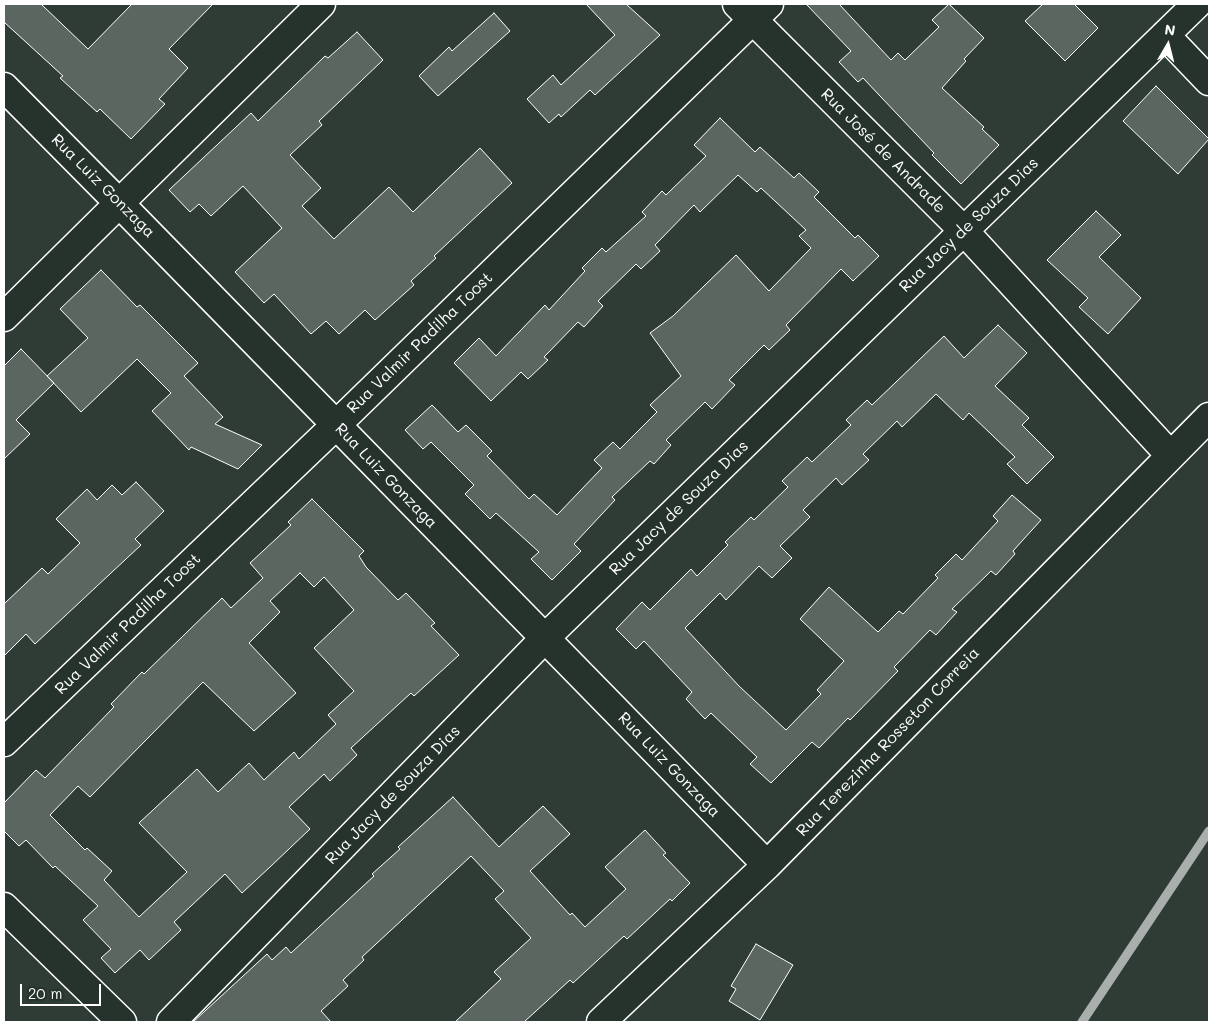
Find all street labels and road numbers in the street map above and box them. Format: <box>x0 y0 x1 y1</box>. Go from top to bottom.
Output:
street label: Rua José de Andrade <box>817 85 949 217</box>
street label: Rua Luiz Gonzaga <box>47 130 159 242</box>
street label: Rua Jacy de Souza Dias <box>896 154 1042 296</box>
street label: Rua Valmir Padilha Toost <box>343 268 497 418</box>
street label: Rua Luiz Gonzaga <box>331 420 441 532</box>
street label: Rua Jacy de Souza Dias <box>606 437 752 579</box>
street label: Rua Valmir Padilha Toost <box>51 549 205 699</box>
street label: Rua Terezinha Rosseton Correia <box>793 644 983 840</box>
street label: Rua Luiz Gonzaga <box>614 709 724 821</box>
street label: Rua Jacy de Souza Dias <box>322 722 464 868</box>

